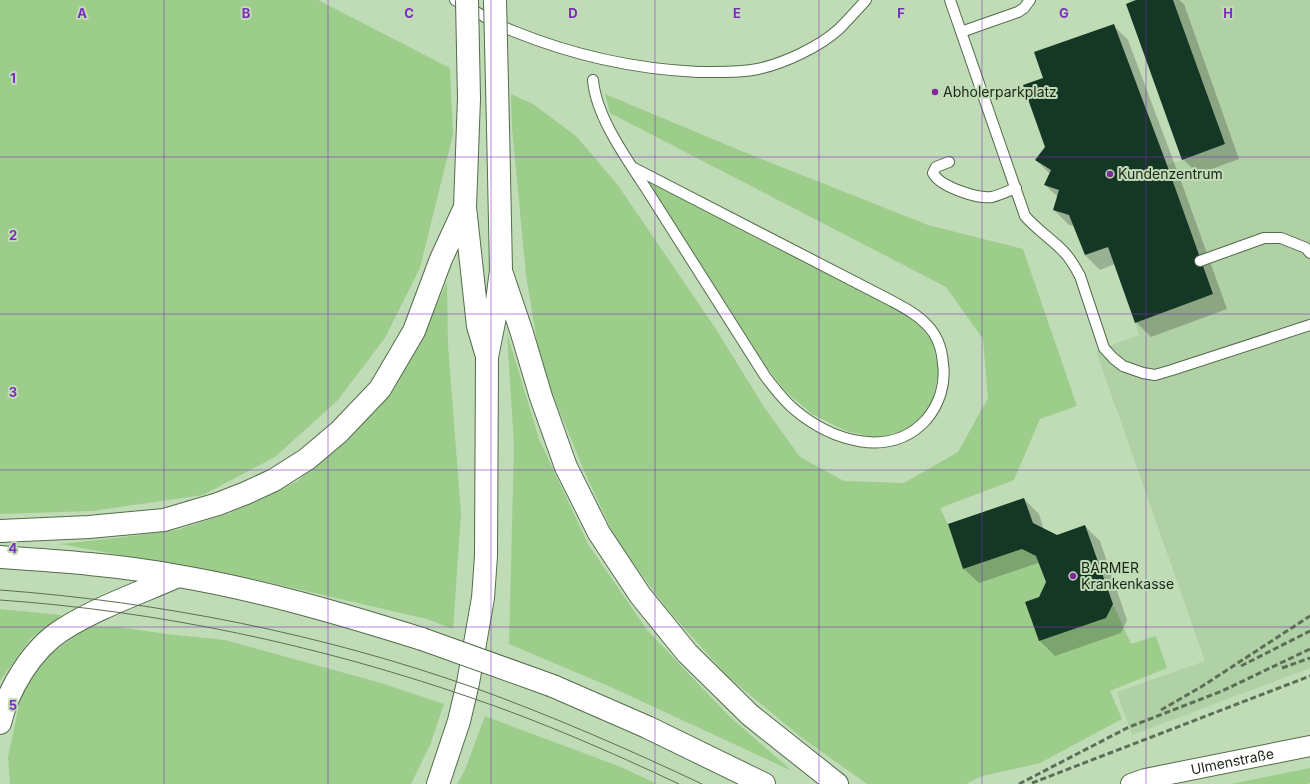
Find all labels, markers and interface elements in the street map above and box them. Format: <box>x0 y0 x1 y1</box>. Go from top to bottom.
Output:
text: A <box>77 5 87 21</box>
text: B <box>242 5 251 21</box>
text: C <box>404 5 414 21</box>
text: D <box>568 5 578 21</box>
text: E <box>733 5 741 21</box>
text: F <box>897 5 905 21</box>
text: G <box>1059 5 1069 21</box>
text: H <box>1223 5 1233 21</box>
text: 1 <box>10 70 16 86</box>
place label: Abholerparkplatz <box>943 83 1057 100</box>
marker: Abholerparkplatz <box>930 87 940 97</box>
place label: Kundenzentrum <box>1118 165 1223 182</box>
marker: Kundenzentrum <box>1105 169 1115 179</box>
text: 2 <box>9 227 17 243</box>
text: 3 <box>9 384 17 400</box>
text: 4 <box>9 540 18 556</box>
place label: BARMER Krankenkasse <box>1081 559 1174 592</box>
marker: BARMER Krankenkasse <box>1068 571 1078 581</box>
text: 5 <box>9 697 17 713</box>
street label: Ulmenstraße <box>1189 744 1275 778</box>

